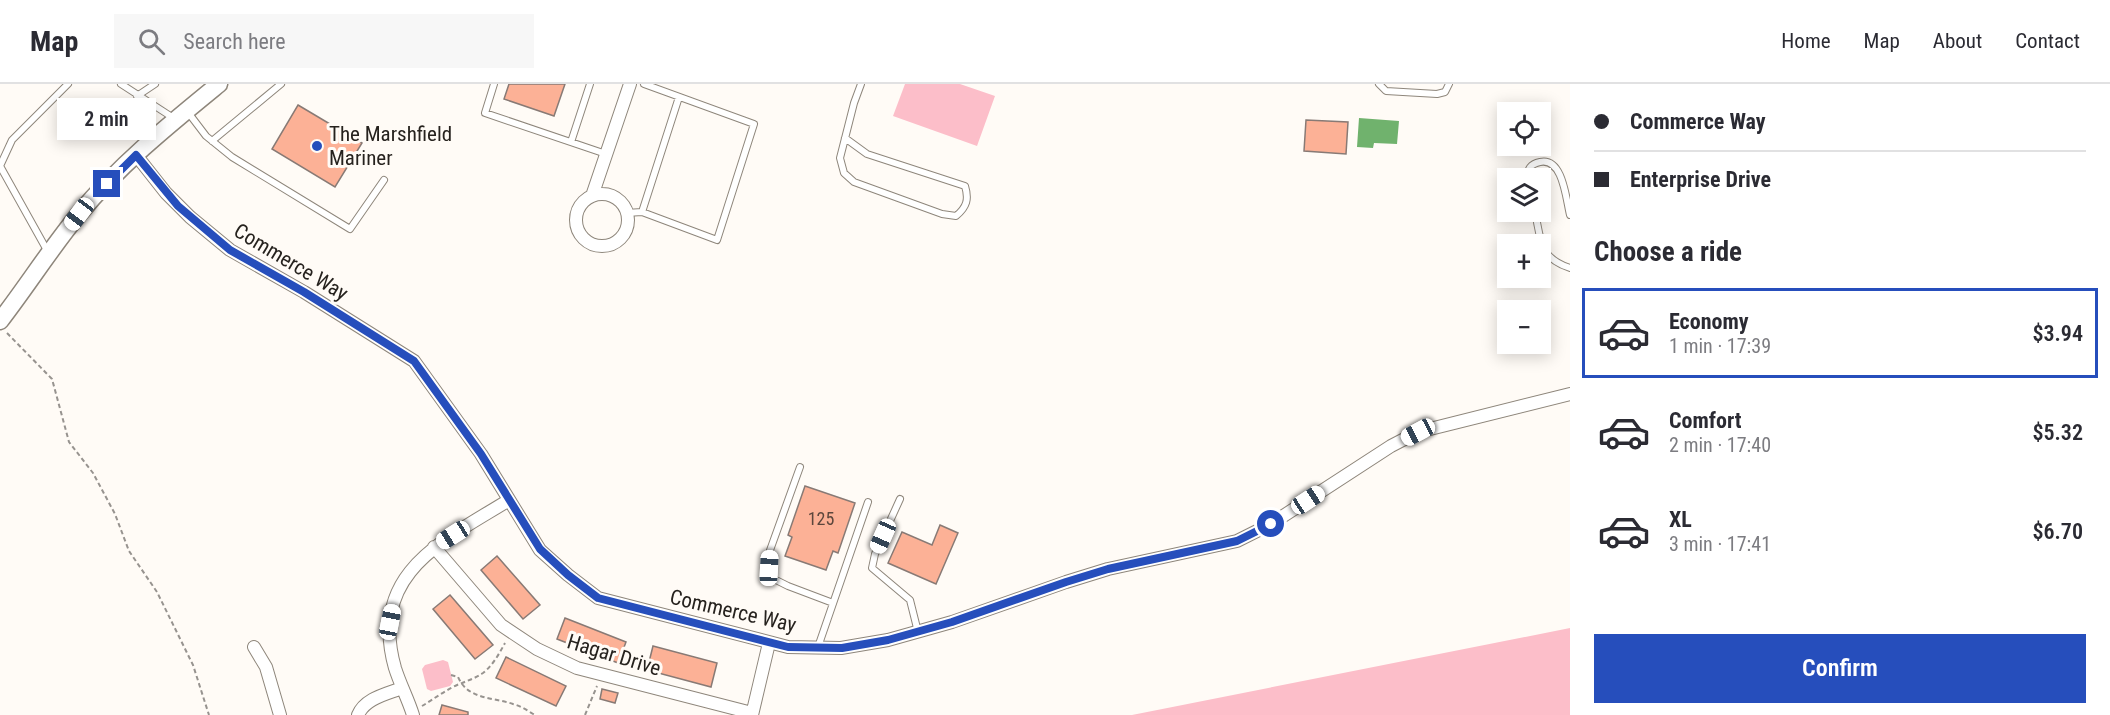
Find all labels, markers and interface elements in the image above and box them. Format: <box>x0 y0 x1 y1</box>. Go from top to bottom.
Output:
search box <box>114 14 534 68</box>
text: Map <box>30 25 78 58</box>
icon: search <box>135 25 168 58</box>
text: Search here <box>183 29 286 54</box>
text: Home <box>1781 29 1831 53</box>
text: Map <box>1864 29 1900 53</box>
text: About <box>1933 29 1982 53</box>
text: Contact <box>2015 29 2080 53</box>
callout: 2 min <box>57 97 156 139</box>
map controls <box>1497 102 1551 354</box>
button: locate <box>1497 102 1551 156</box>
text: 2 min <box>84 107 129 131</box>
text: Commerce Way <box>1630 109 1766 134</box>
place label: The Marshfield Mariner <box>329 122 452 170</box>
marker: The Marshfield Mariner <box>310 139 324 153</box>
text: Enterprise Drive <box>1630 167 1771 192</box>
button: layers <box>1497 168 1551 222</box>
route end <box>93 170 120 197</box>
car <box>61 194 97 234</box>
street label: Commerce Way <box>230 219 353 306</box>
button: + <box>1497 234 1551 288</box>
text: Choose a ride <box>1594 236 1742 268</box>
button: − <box>1497 300 1551 354</box>
icon: car <box>1597 306 1651 360</box>
text: Economy <box>1669 309 1749 334</box>
text: $3.94 <box>2032 321 2083 346</box>
text: 1 min · 17:39 <box>1669 334 1771 358</box>
icon: car <box>1597 405 1651 459</box>
text: Comfort <box>1669 408 1742 433</box>
car <box>1398 416 1438 448</box>
text: $5.32 <box>2032 420 2083 445</box>
text: 2 min · 17:40 <box>1669 433 1771 457</box>
car <box>1288 483 1328 517</box>
icon: car <box>1597 504 1651 558</box>
text: XL <box>1669 507 1692 532</box>
house number: 125 <box>808 508 834 529</box>
route start <box>1257 510 1284 537</box>
car <box>867 516 899 556</box>
car <box>433 518 473 552</box>
text: $6.70 <box>2032 519 2083 544</box>
text: 3 min · 17:41 <box>1669 532 1771 556</box>
car <box>759 550 779 586</box>
street label: Commerce Way <box>668 585 799 637</box>
car <box>378 603 402 641</box>
street label: Hagar Drive <box>564 629 664 681</box>
button: Confirm <box>1594 634 2086 703</box>

